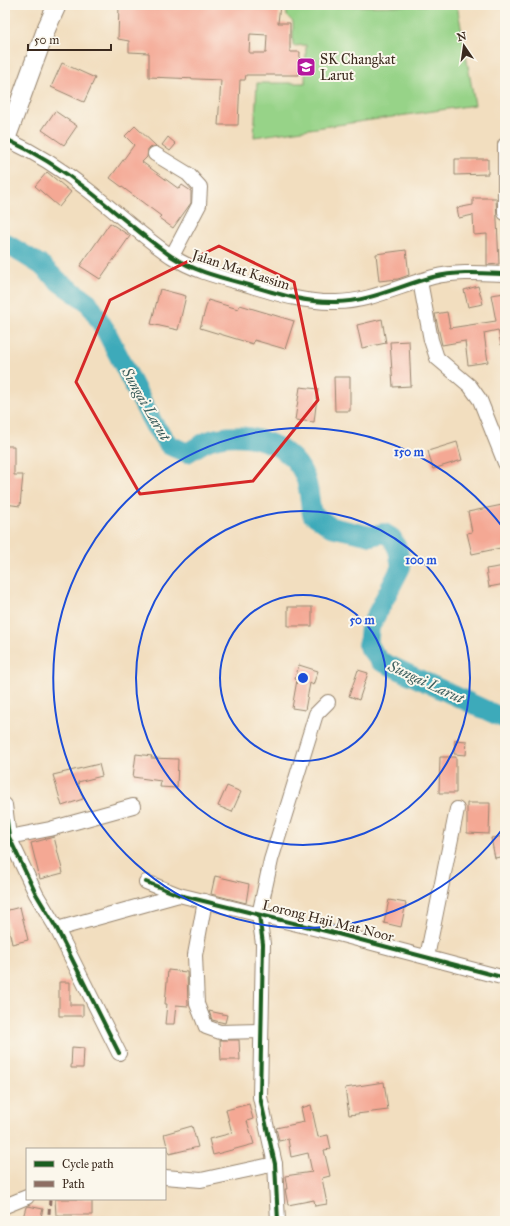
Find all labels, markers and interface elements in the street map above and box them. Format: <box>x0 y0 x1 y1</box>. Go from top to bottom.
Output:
scale bar <box>28 26 111 52</box>
north arrow <box>444 26 484 66</box>
text: N <box>456 29 469 44</box>
text: 50 m <box>34 33 59 47</box>
place label: SK Changkat Larut <box>320 51 396 84</box>
school or university icon: SK Changkat Larut <box>295 56 317 78</box>
street label: Jalan Mat Kassim <box>188 246 292 295</box>
water label: Sungai Larut <box>117 363 175 445</box>
text: 150 m <box>394 445 425 459</box>
text: 100 m <box>405 553 438 567</box>
text: 50 m <box>349 613 376 627</box>
water label: Sungai Larut <box>385 656 468 708</box>
centre of rings <box>296 671 310 685</box>
street label: Lorong Haji Mat Noor <box>261 896 396 946</box>
legend <box>26 1148 166 1200</box>
text: Cycle path <box>62 1157 114 1171</box>
text: Path <box>62 1177 85 1191</box>

